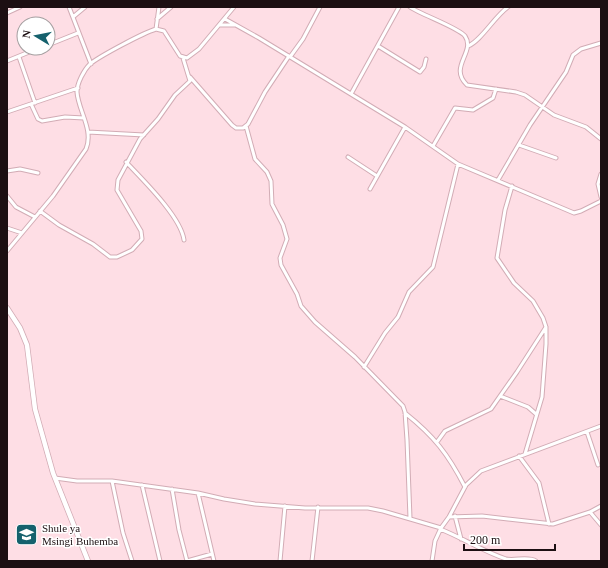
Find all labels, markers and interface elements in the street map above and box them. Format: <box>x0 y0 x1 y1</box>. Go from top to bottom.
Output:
north arrow <box>16 16 56 56</box>
text: N <box>20 29 33 39</box>
school or university icon: Shule ya Msingi Buhemba <box>14 521 40 547</box>
place label: Shule ya Msingi Buhemba <box>42 522 118 547</box>
scale bar <box>464 526 555 552</box>
text: 200 m <box>470 533 501 547</box>

